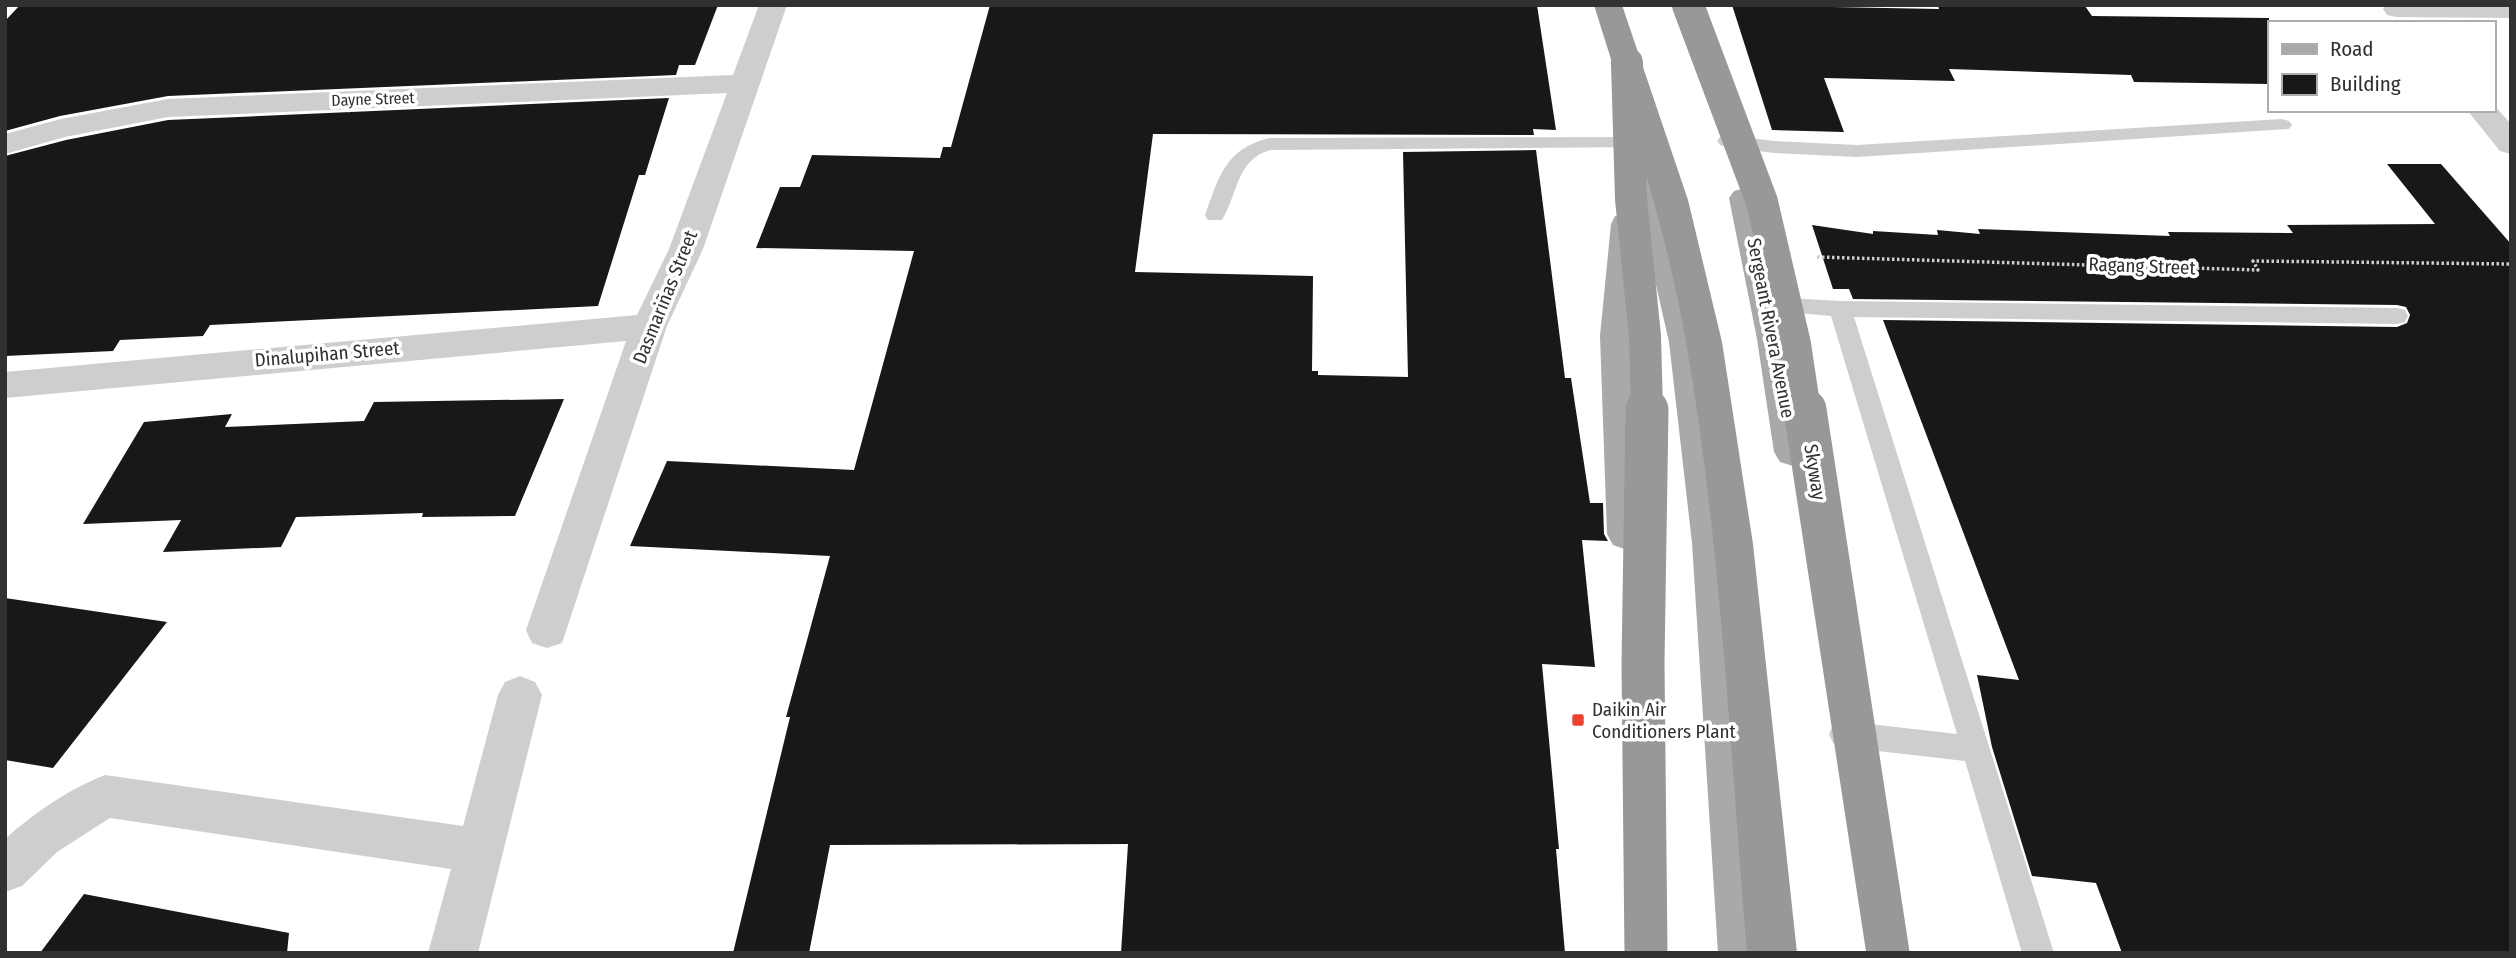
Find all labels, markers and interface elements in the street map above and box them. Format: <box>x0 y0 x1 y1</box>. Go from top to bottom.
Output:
legend <box>2268 21 2495 112</box>
text: Road <box>2330 36 2374 62</box>
text: Building <box>2330 71 2401 97</box>
street label: Dayne Street <box>331 88 416 110</box>
street label: Dasmariñas Street <box>628 226 703 367</box>
street label: Sergeant Rivera Avenue <box>1742 236 1800 420</box>
street label: Ragang Street <box>2088 253 2197 279</box>
street label: Dinalupihan Street <box>254 336 401 372</box>
street label: Skyway <box>1799 442 1831 502</box>
place label: Daikin Air Conditioners Plant <box>1592 698 1737 743</box>
marker: Daikin Air Conditioners Plant <box>1570 712 1586 728</box>

